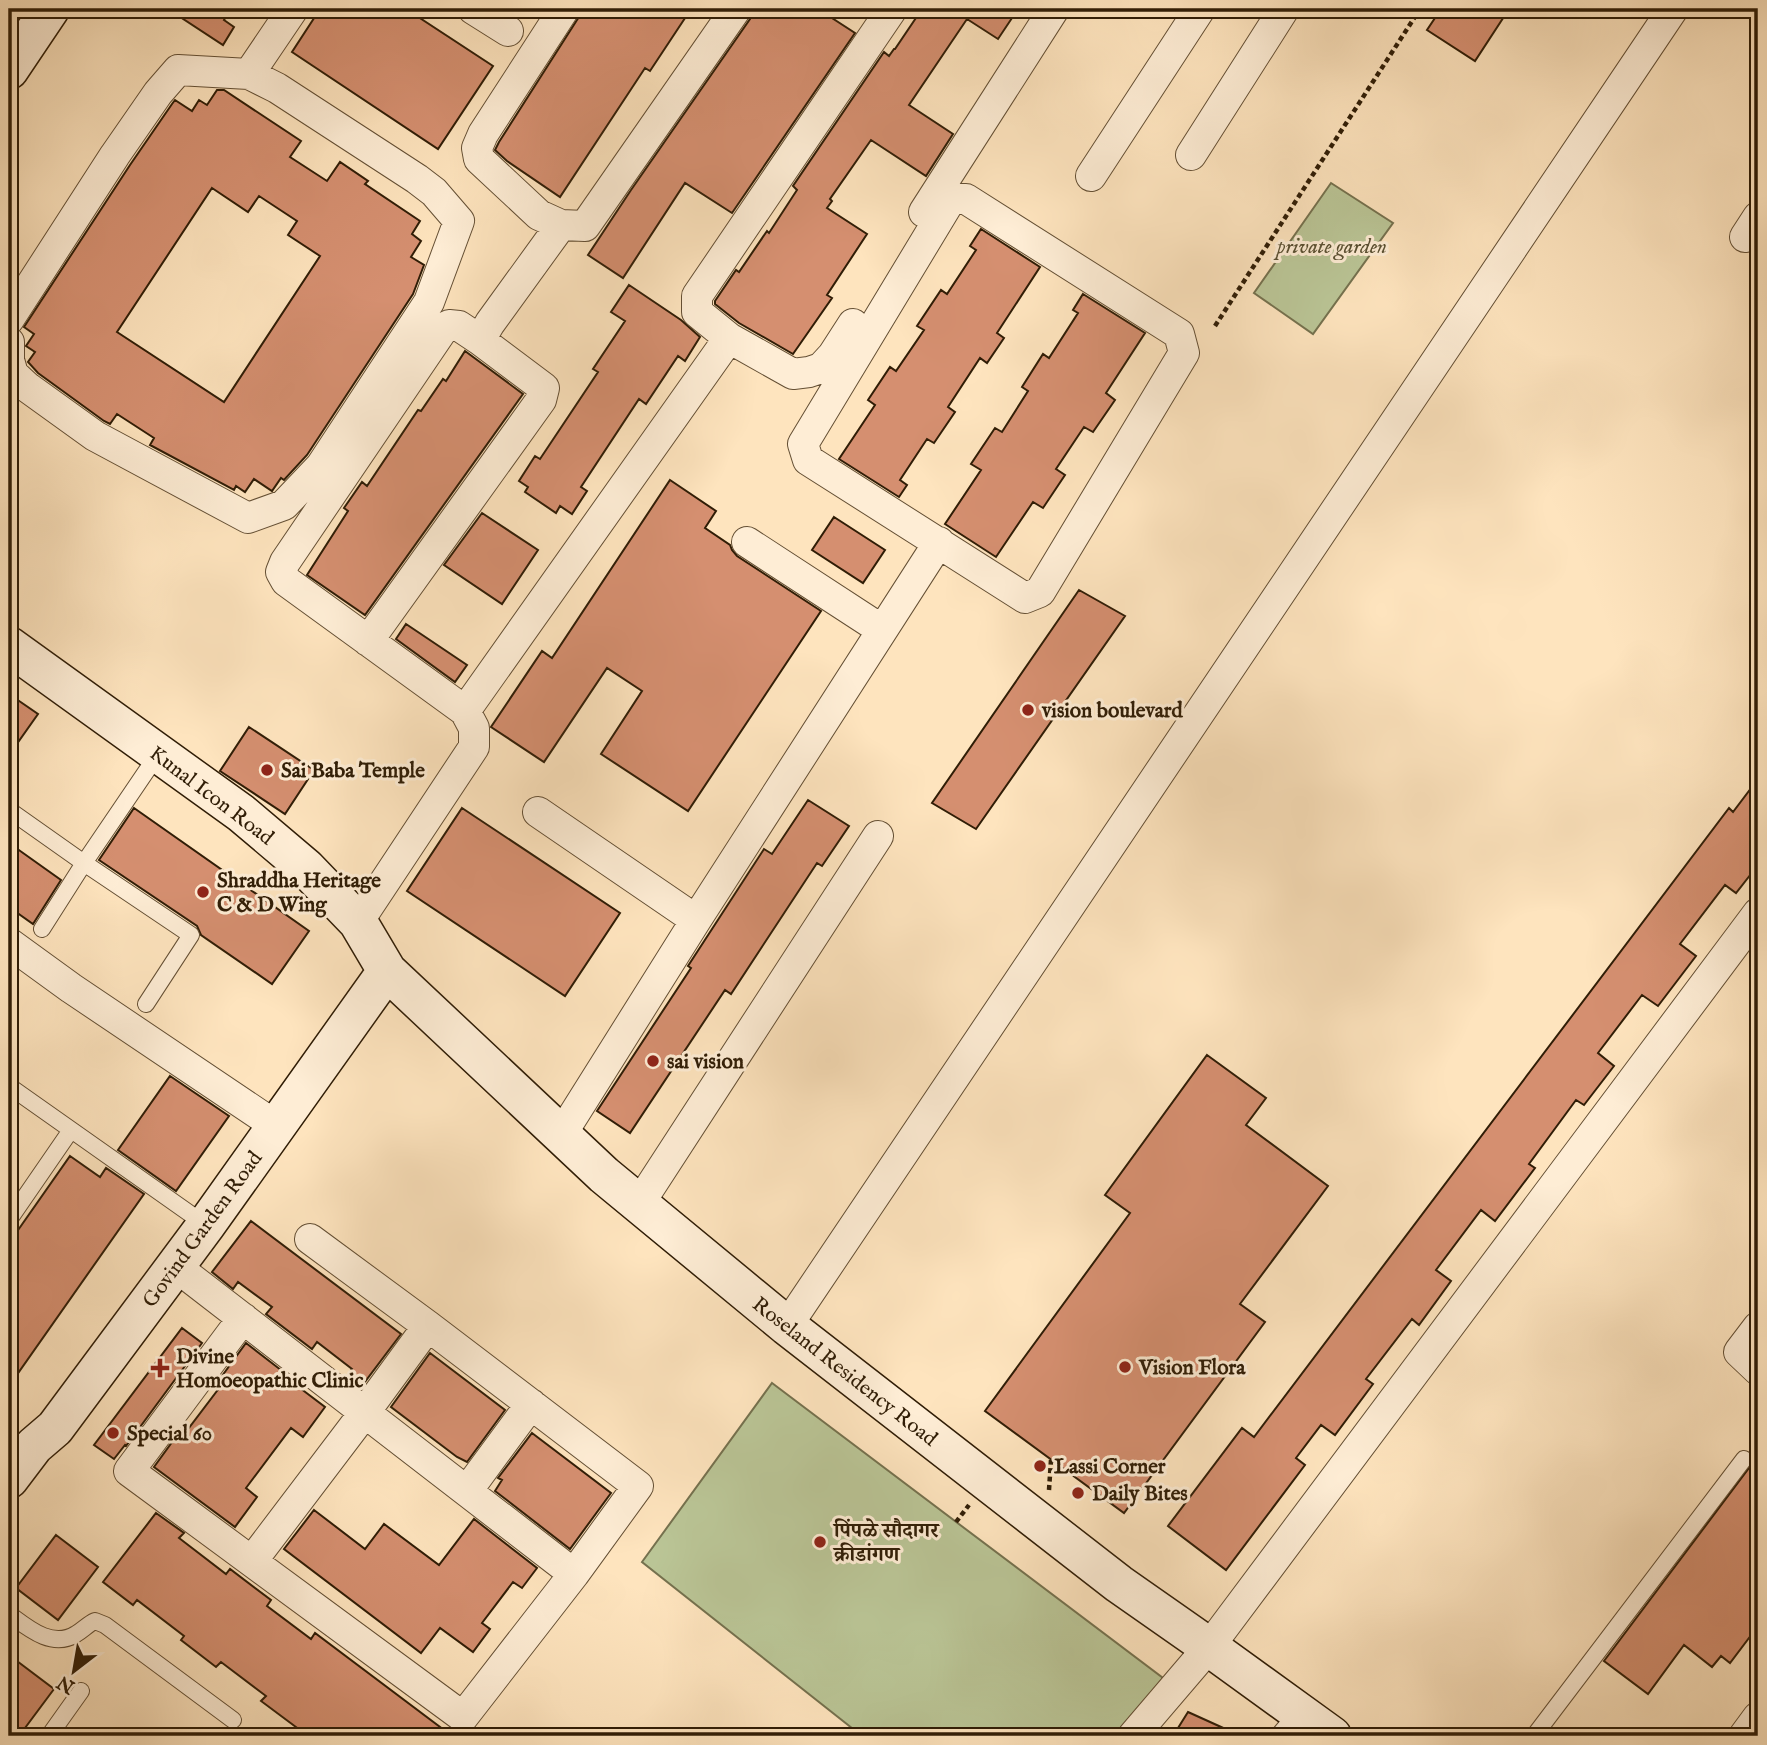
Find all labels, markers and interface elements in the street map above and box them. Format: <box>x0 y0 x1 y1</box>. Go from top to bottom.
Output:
park label: private garden <box>1273 234 1387 261</box>
place label: vision boulevard <box>1041 698 1184 725</box>
marker: vision boulevard <box>1020 702 1036 718</box>
street label: Kunal Icon Road <box>143 741 279 852</box>
place label: Sai Baba Temple <box>281 758 425 785</box>
marker: Sai Baba Temple <box>259 762 275 778</box>
place label: Shraddha Heritage C & D Wing <box>217 868 381 919</box>
marker: Shraddha Heritage C & D Wing <box>195 884 211 900</box>
place label: sai vision <box>667 1049 744 1076</box>
marker: sai vision <box>645 1053 661 1069</box>
street label: Govind Garden Road <box>137 1146 270 1314</box>
street label: Roseland Residency Road <box>746 1291 943 1453</box>
place label: Divine Homoeopathic Clinic <box>176 1344 364 1395</box>
place label: Vision Flora <box>1138 1355 1246 1382</box>
marker: Divine Homoeopathic Clinic <box>150 1358 170 1378</box>
marker: Vision Flora <box>1117 1359 1133 1375</box>
place label: Special 60 <box>127 1421 212 1448</box>
marker: Special 60 <box>105 1425 121 1441</box>
place label: Lassi Corner <box>1054 1454 1166 1481</box>
marker: Lassi Corner <box>1032 1458 1048 1474</box>
place label: Daily Bites <box>1092 1481 1188 1508</box>
marker: Daily Bites <box>1070 1485 1086 1501</box>
place label: पिंपळे सौदागर क्रीडांगण <box>832 1518 940 1569</box>
marker: पिंपळे सौदागर क्रीडांगण <box>812 1534 828 1550</box>
north arrow <box>38 1636 108 1706</box>
text: N <box>53 1669 80 1699</box>

